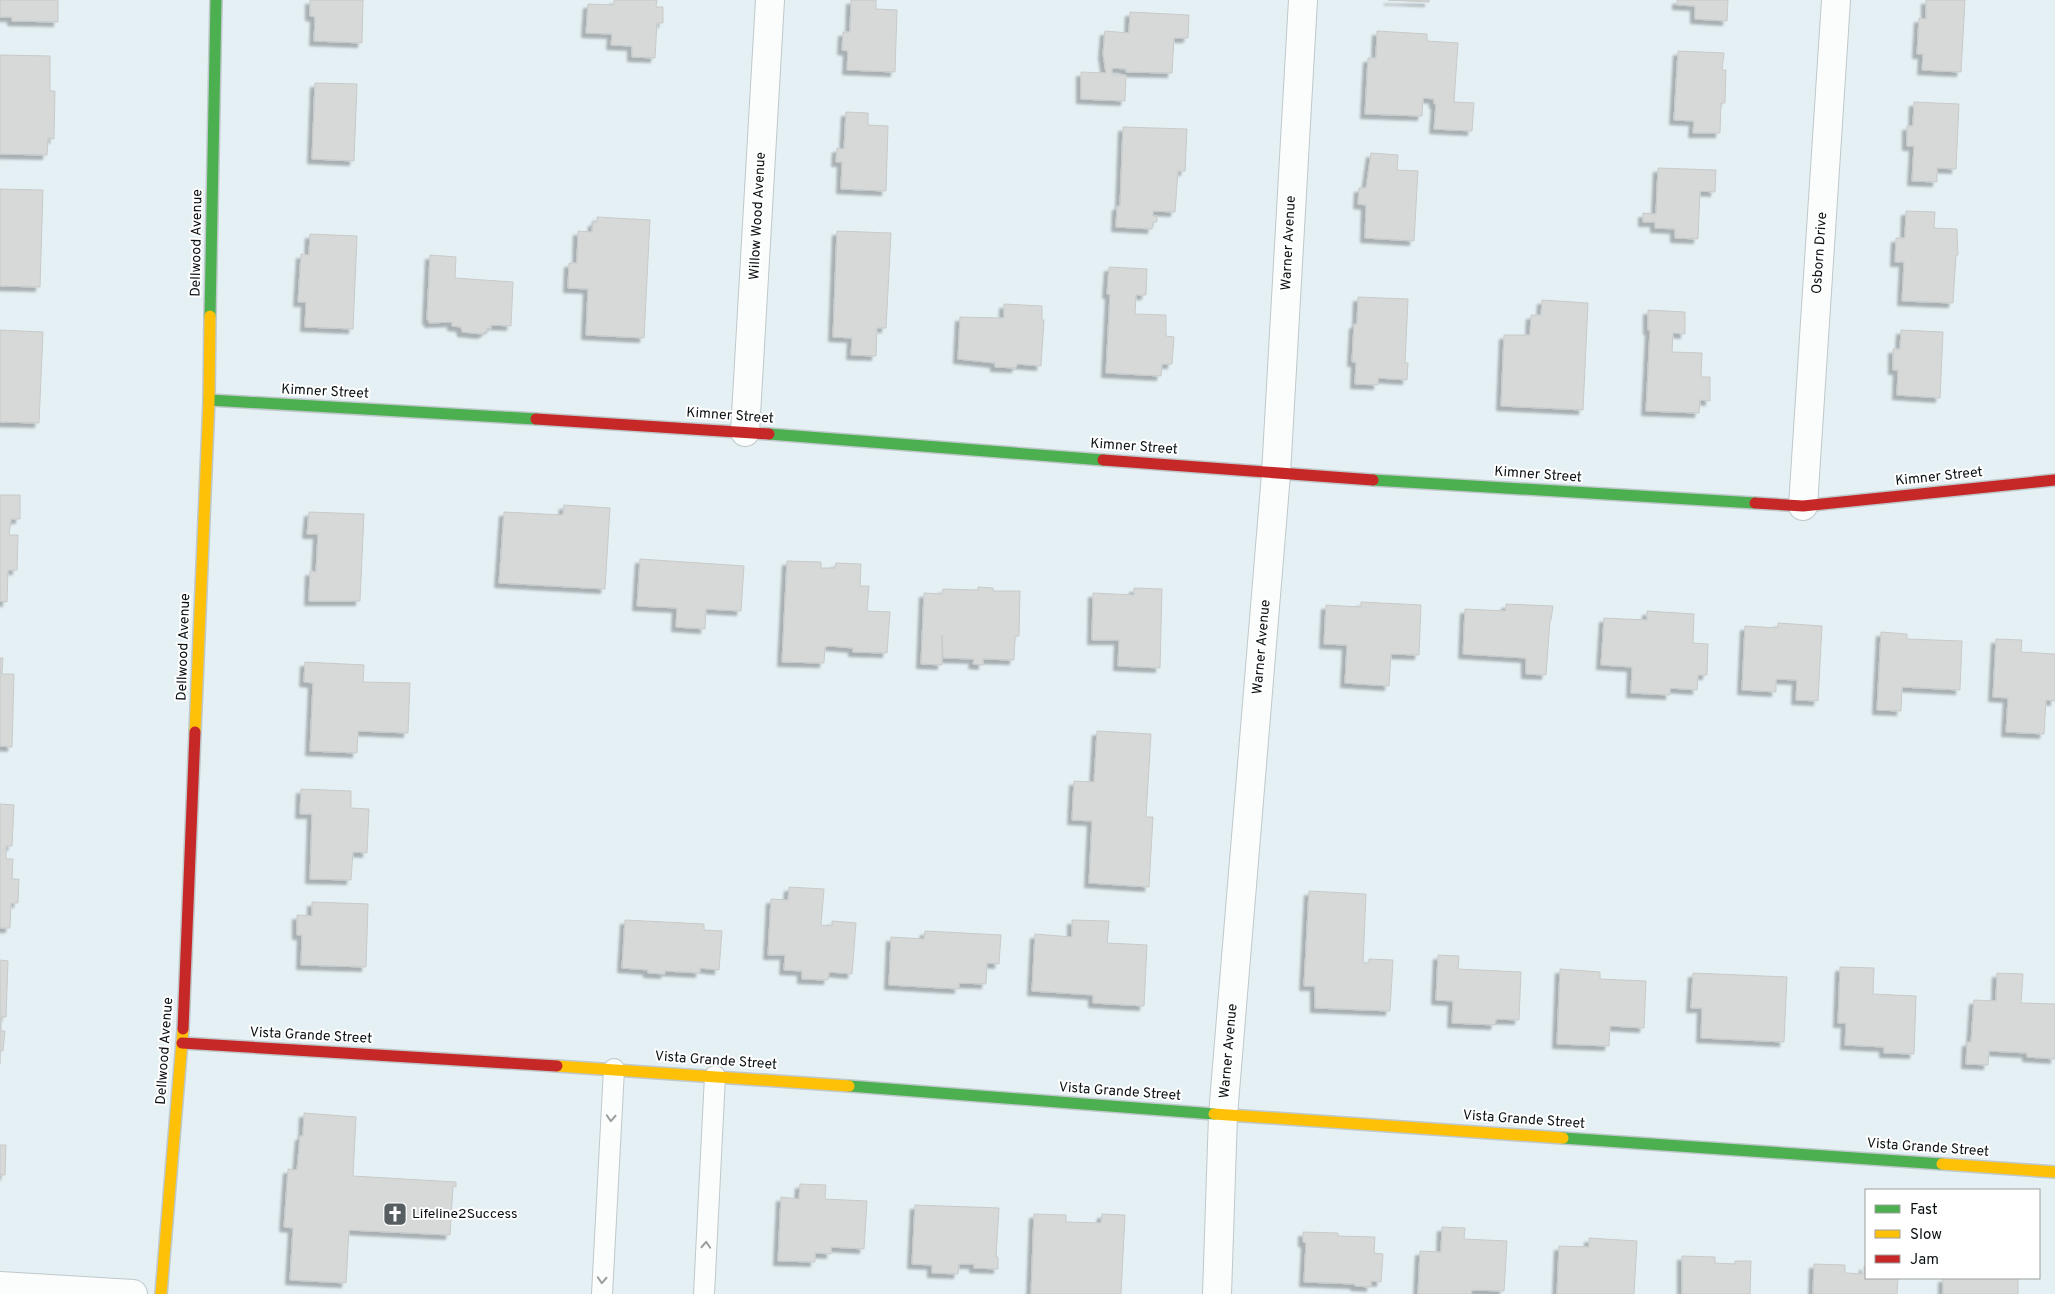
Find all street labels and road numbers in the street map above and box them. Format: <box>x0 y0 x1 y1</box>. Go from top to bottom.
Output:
street label: Willow Wood Avenue <box>746 151 770 281</box>
street label: Dellwood Avenue <box>188 189 206 297</box>
street label: Warner Avenue <box>1278 195 1300 291</box>
street label: Osborn Drive <box>1809 212 1831 294</box>
street label: Kimner Street <box>281 381 369 403</box>
street label: Kimner Street <box>686 404 774 428</box>
street label: Kimner Street <box>1090 435 1178 459</box>
street label: Kimner Street <box>1494 463 1582 487</box>
street label: Kimner Street <box>1894 464 1984 490</box>
street label: Dellwood Avenue <box>174 593 194 701</box>
street label: Warner Avenue <box>1249 599 1275 695</box>
street label: Dellwood Avenue <box>153 997 177 1105</box>
street label: Warner Avenue <box>1216 1003 1242 1099</box>
street label: Vista Grande Street <box>249 1024 373 1048</box>
street label: Vista Grande Street <box>654 1048 778 1074</box>
street label: Vista Grande Street <box>1058 1079 1182 1105</box>
street label: Vista Grande Street <box>1462 1107 1586 1133</box>
street label: Vista Grande Street <box>1866 1135 1990 1161</box>

